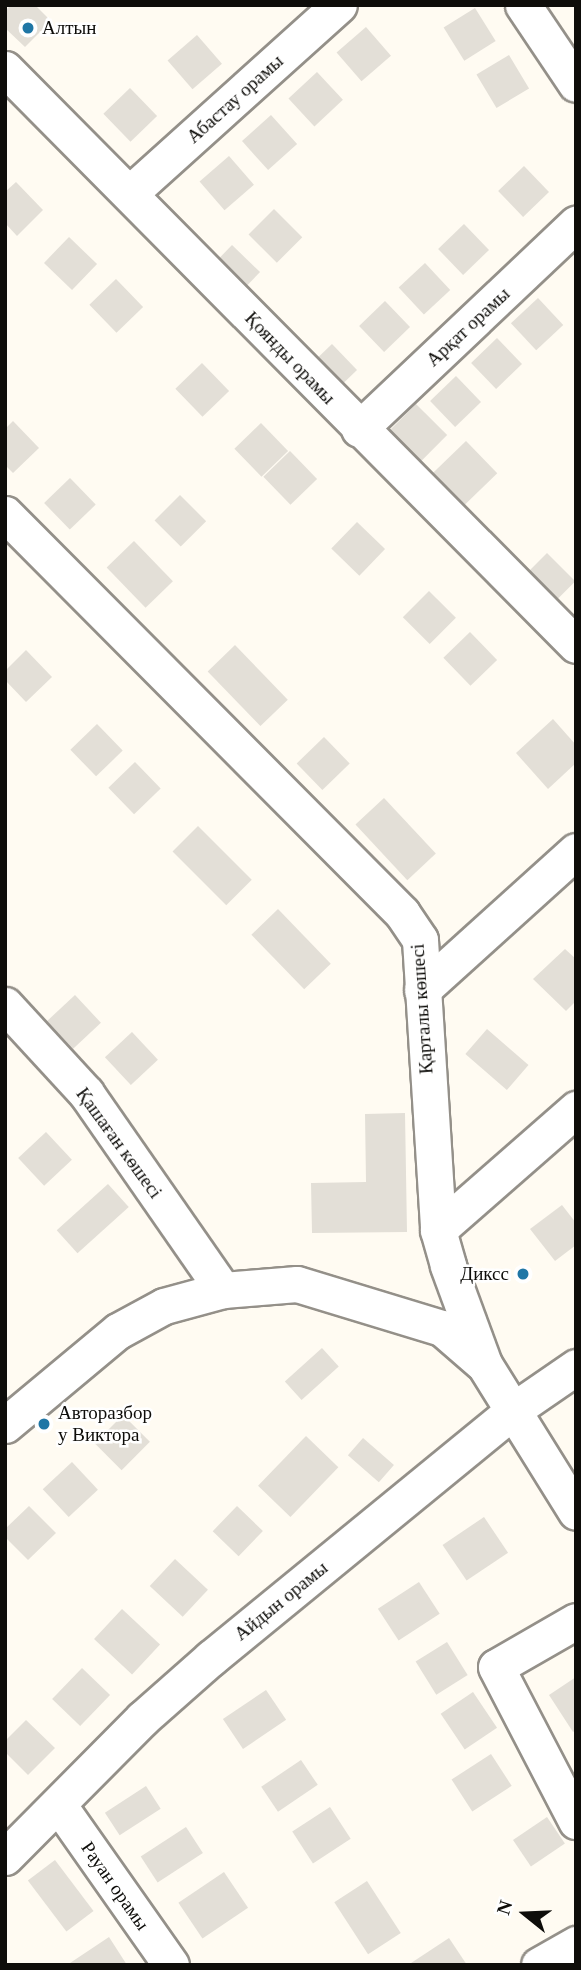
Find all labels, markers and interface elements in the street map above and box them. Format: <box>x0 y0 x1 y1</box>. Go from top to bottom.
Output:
place label: Алтын <box>42 17 96 39</box>
marker: Алтын <box>20 20 36 36</box>
street label: Абастау орамы <box>182 50 288 148</box>
street label: Арқат орамы <box>422 283 514 371</box>
street label: Қоянды орамы <box>240 307 340 409</box>
street label: Қарталы көшесі <box>406 943 438 1075</box>
street label: Қашаған көшесі <box>71 1083 167 1203</box>
place label: Диксс <box>460 1263 509 1285</box>
marker: Диксс <box>515 1266 531 1282</box>
place label: Авторазбор у Виктора <box>58 1402 152 1446</box>
marker: Авторазбор у Виктора <box>36 1416 52 1432</box>
street label: Айдын орамы <box>230 1556 332 1646</box>
street label: Рауан орамы <box>76 1837 154 1935</box>
north arrow <box>490 1879 560 1949</box>
text: N <box>492 1898 517 1917</box>

